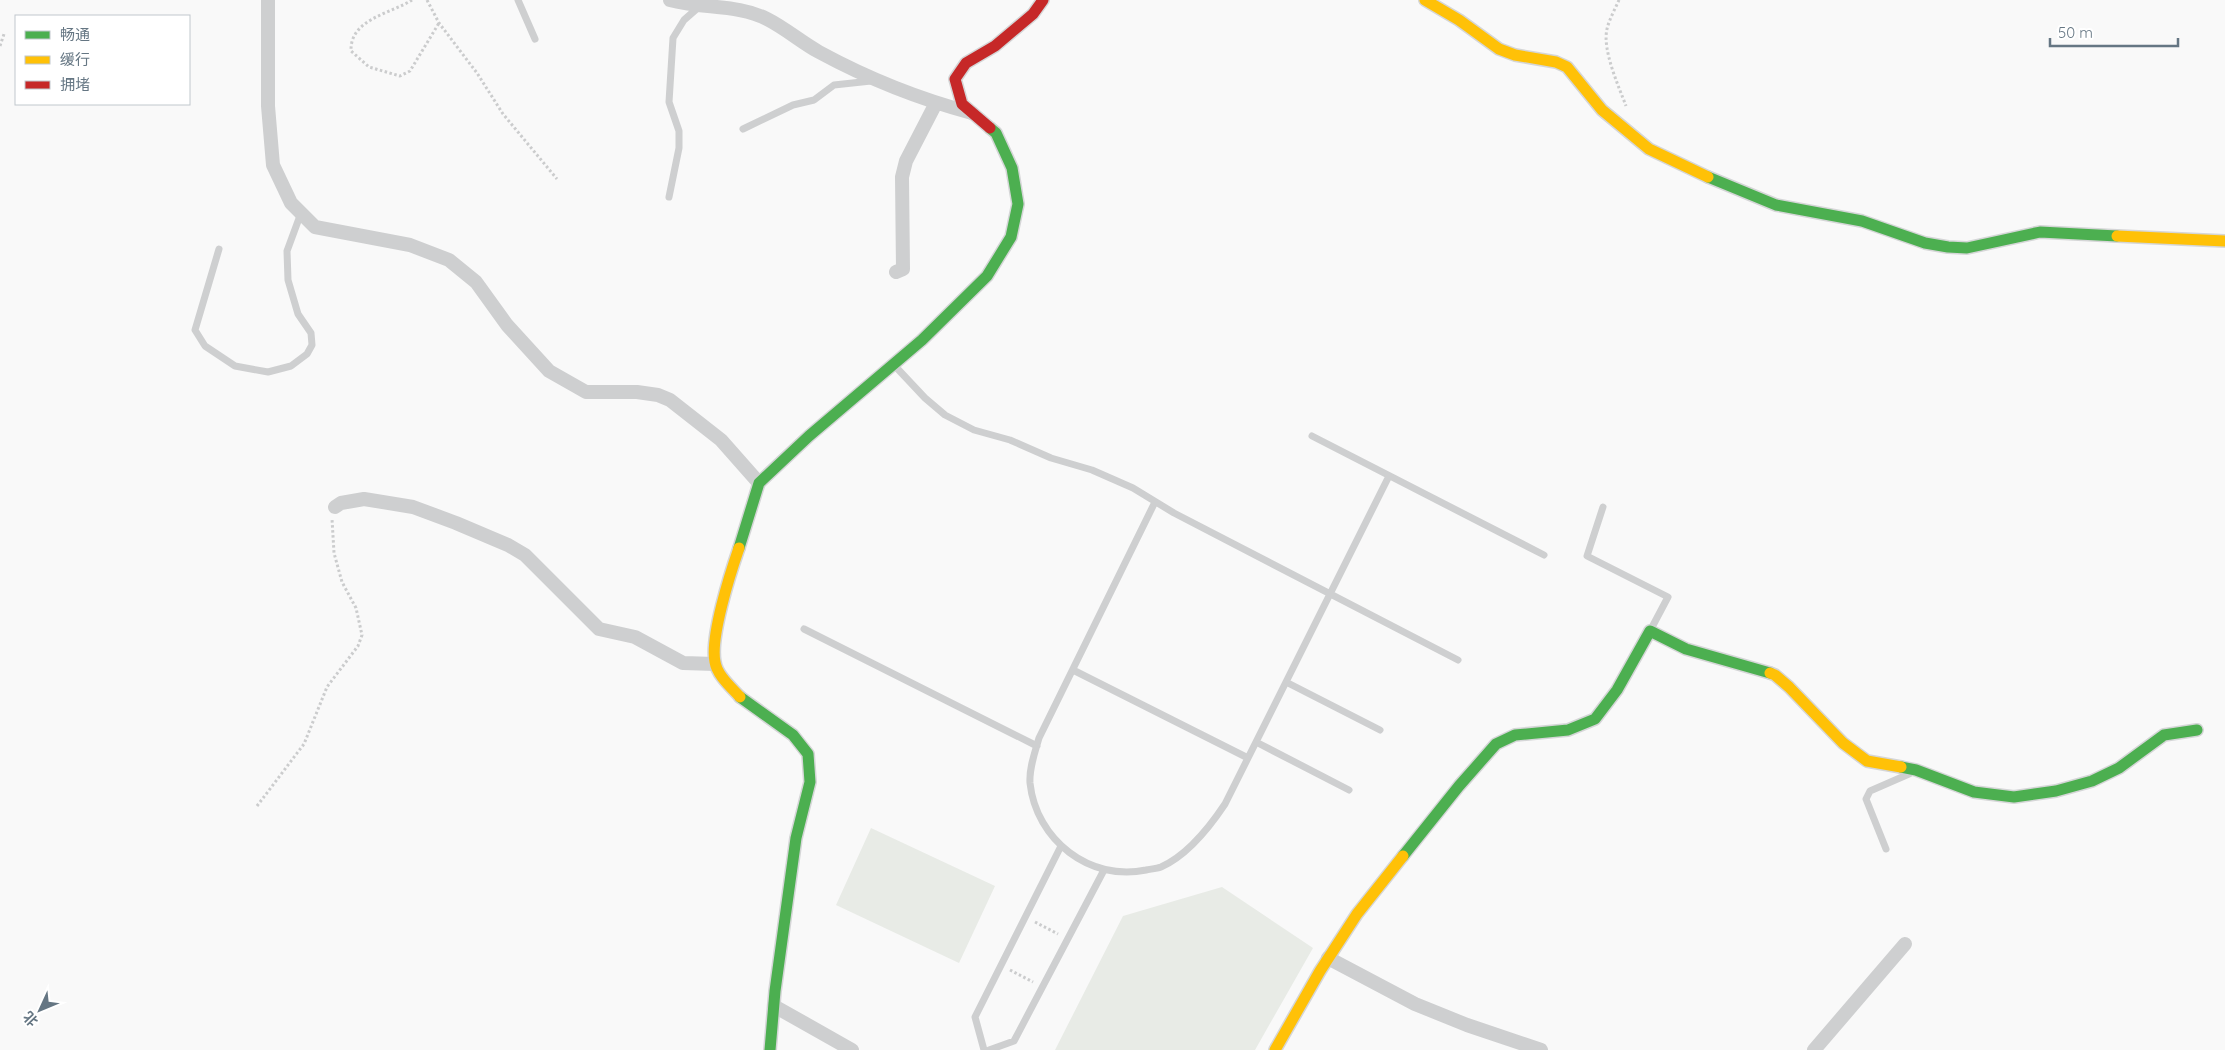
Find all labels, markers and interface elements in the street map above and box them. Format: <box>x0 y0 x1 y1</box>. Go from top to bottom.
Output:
legend <box>15 15 190 105</box>
scale bar <box>2050 15 2178 47</box>
text: 50 m <box>2058 23 2093 42</box>
text: 畅通 <box>60 25 90 44</box>
text: 缓行 <box>60 50 90 69</box>
text: 拥堵 <box>60 75 90 94</box>
north arrow <box>15 985 65 1035</box>
text: 北 <box>19 1008 42 1030</box>

